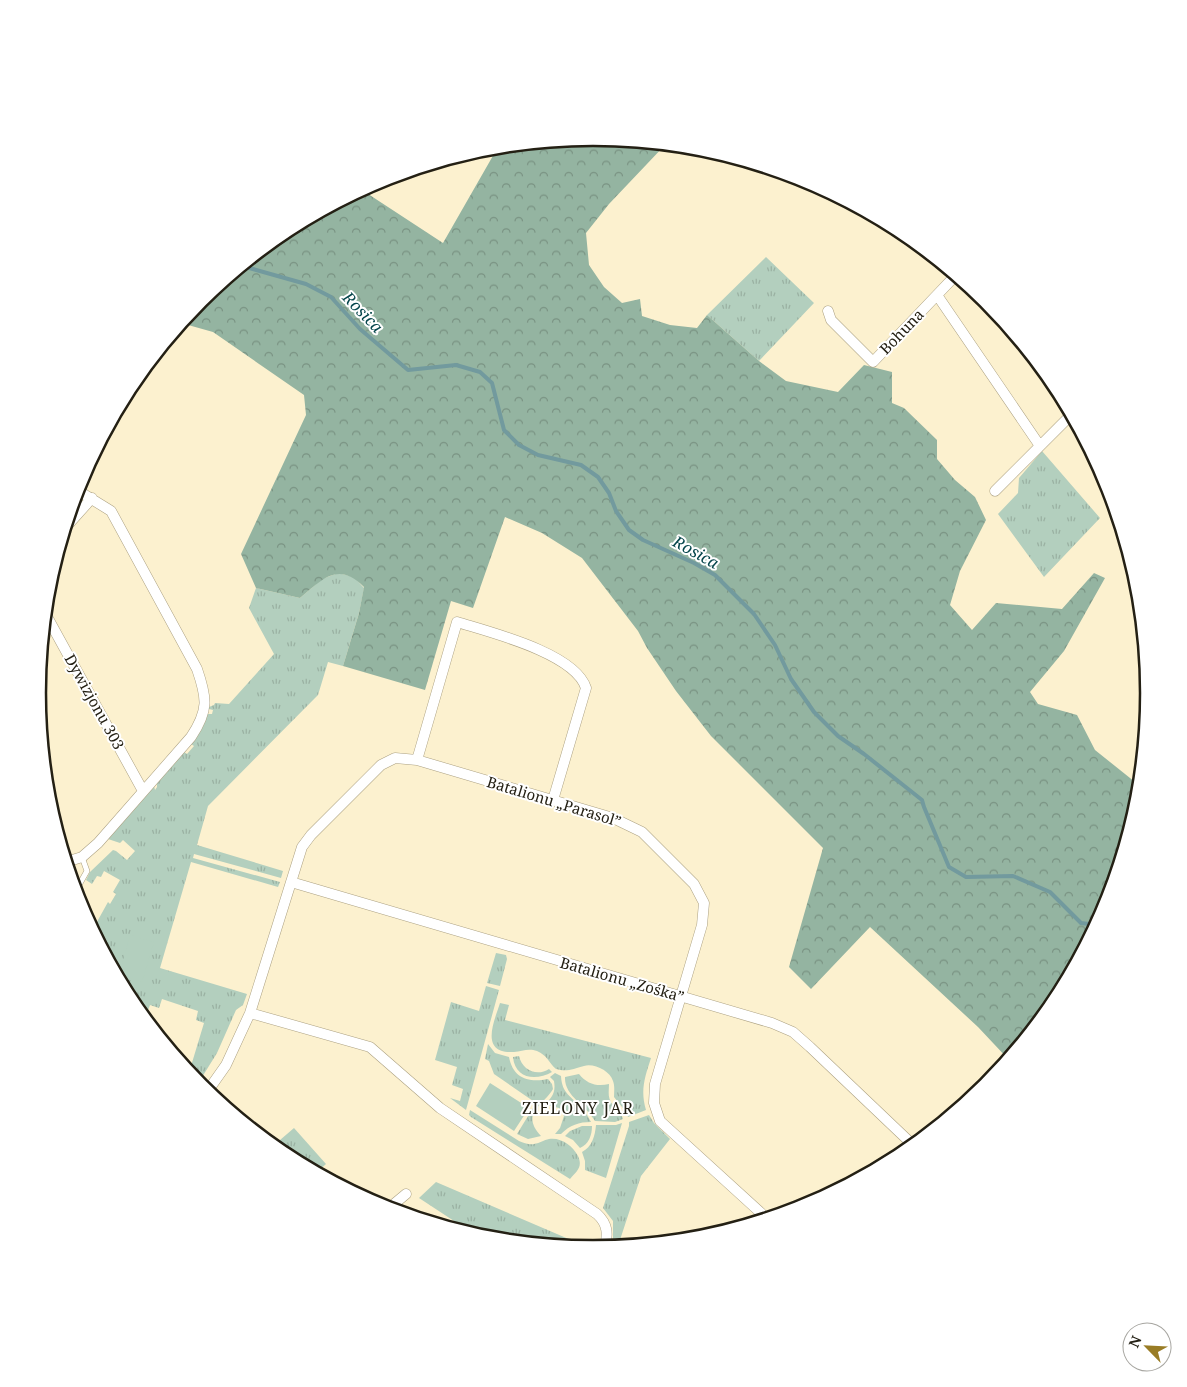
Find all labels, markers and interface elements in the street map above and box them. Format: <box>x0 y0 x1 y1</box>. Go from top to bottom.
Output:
water label: Rosica <box>337 286 388 338</box>
street label: Bohuna <box>875 304 928 358</box>
water label: Rosica <box>668 530 723 574</box>
street label: Dywizjonu 303 <box>60 650 129 753</box>
street label: Batalionu „Parasol” <box>485 771 624 831</box>
street label: Batalionu „Zośka” <box>558 952 687 1006</box>
district label: ZIELONY JAR <box>522 1097 634 1119</box>
north arrow <box>1122 1322 1172 1372</box>
text: N <box>1124 1333 1146 1350</box>

